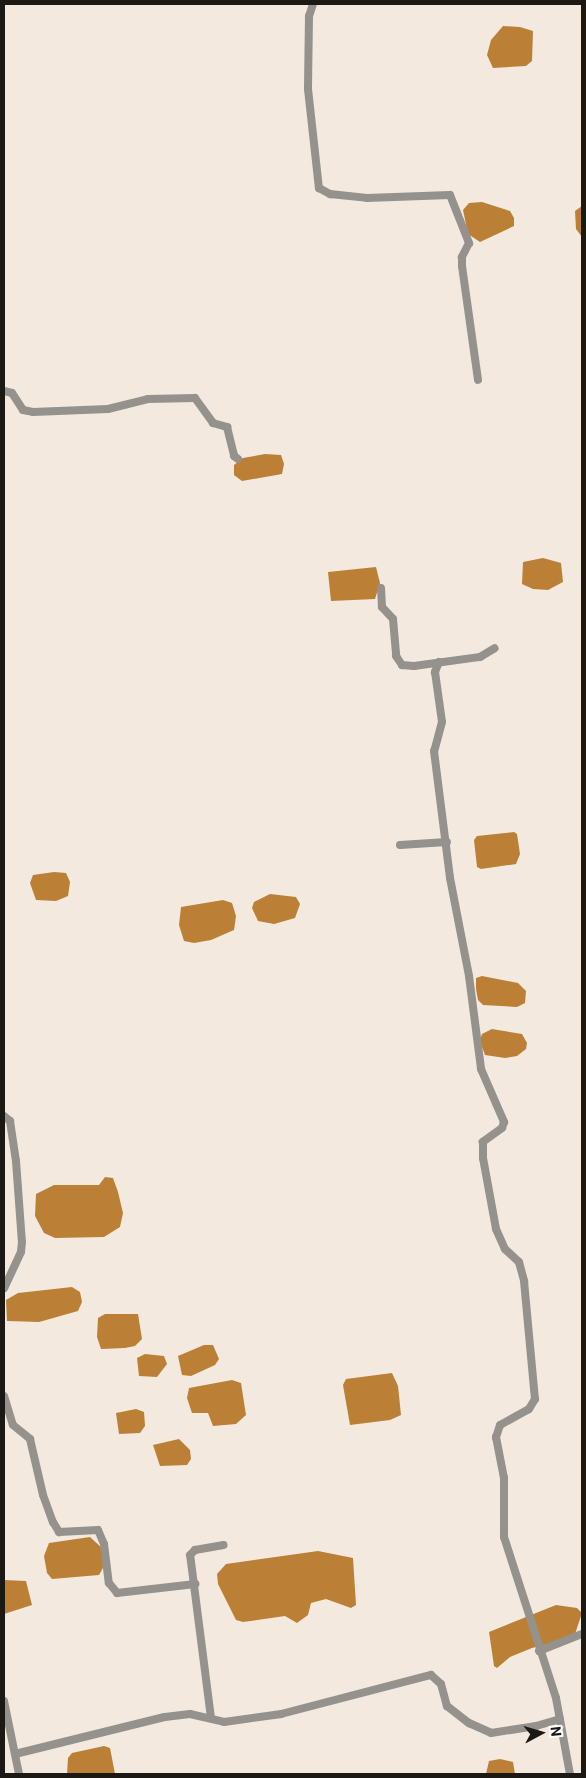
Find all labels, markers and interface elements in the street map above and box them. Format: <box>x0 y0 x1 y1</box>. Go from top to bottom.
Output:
north arrow <box>516 1708 566 1758</box>
text: N <box>547 1726 564 1737</box>

